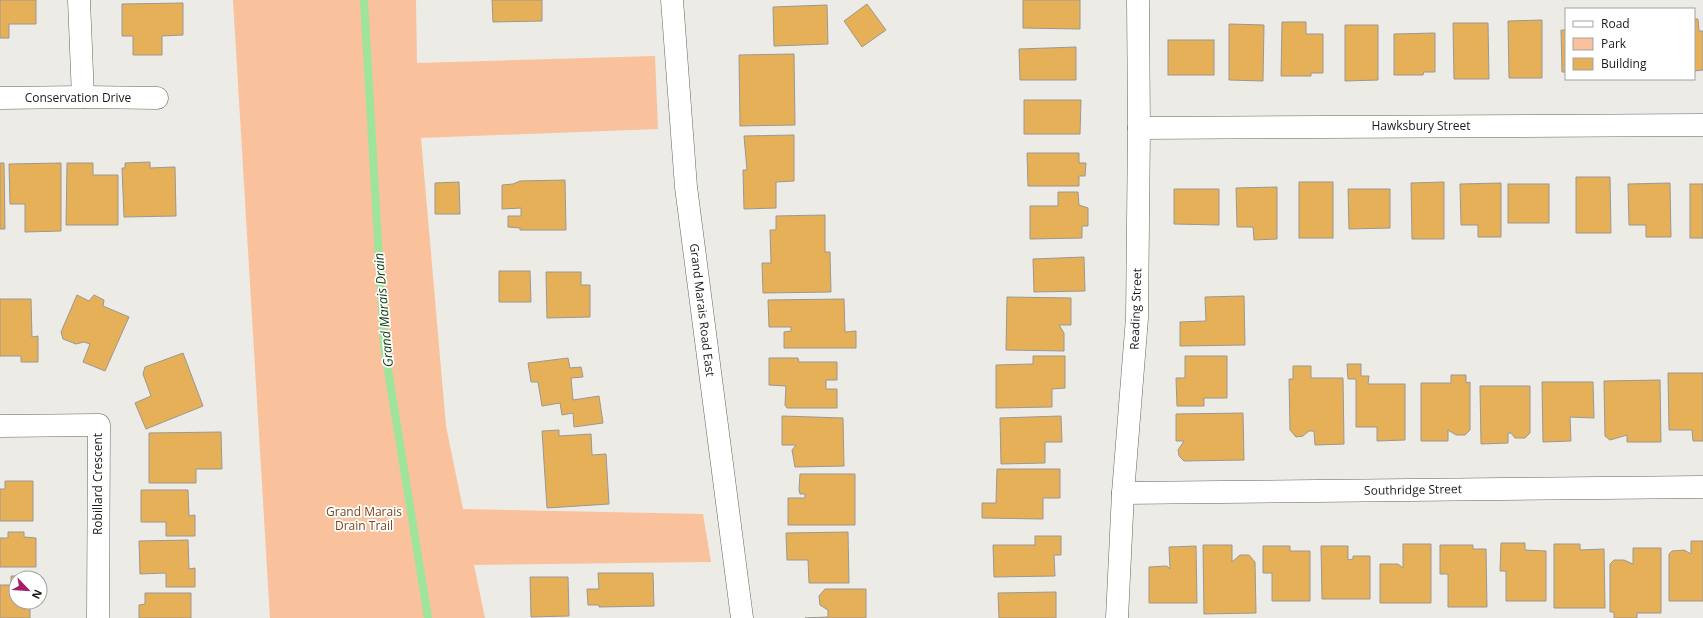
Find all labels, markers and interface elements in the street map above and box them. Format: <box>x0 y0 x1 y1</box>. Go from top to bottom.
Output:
legend <box>1565 8 1695 80</box>
text: Road <box>1601 15 1630 32</box>
text: Park <box>1601 35 1627 52</box>
text: Building <box>1601 55 1647 72</box>
street label: Conservation Drive <box>25 89 132 106</box>
street label: Hawksbury Street <box>1371 117 1471 134</box>
street label: Grand Marais Road East <box>686 242 719 378</box>
water label: Grand Marais Drain <box>369 252 397 368</box>
street label: Reading Street <box>1126 268 1145 350</box>
street label: Robillard Crescent <box>89 433 106 535</box>
street label: Southridge Street <box>1364 480 1462 499</box>
park label: Grand Marais Drain Trail <box>326 503 402 534</box>
north arrow <box>8 570 48 610</box>
text: N <box>29 587 46 602</box>

